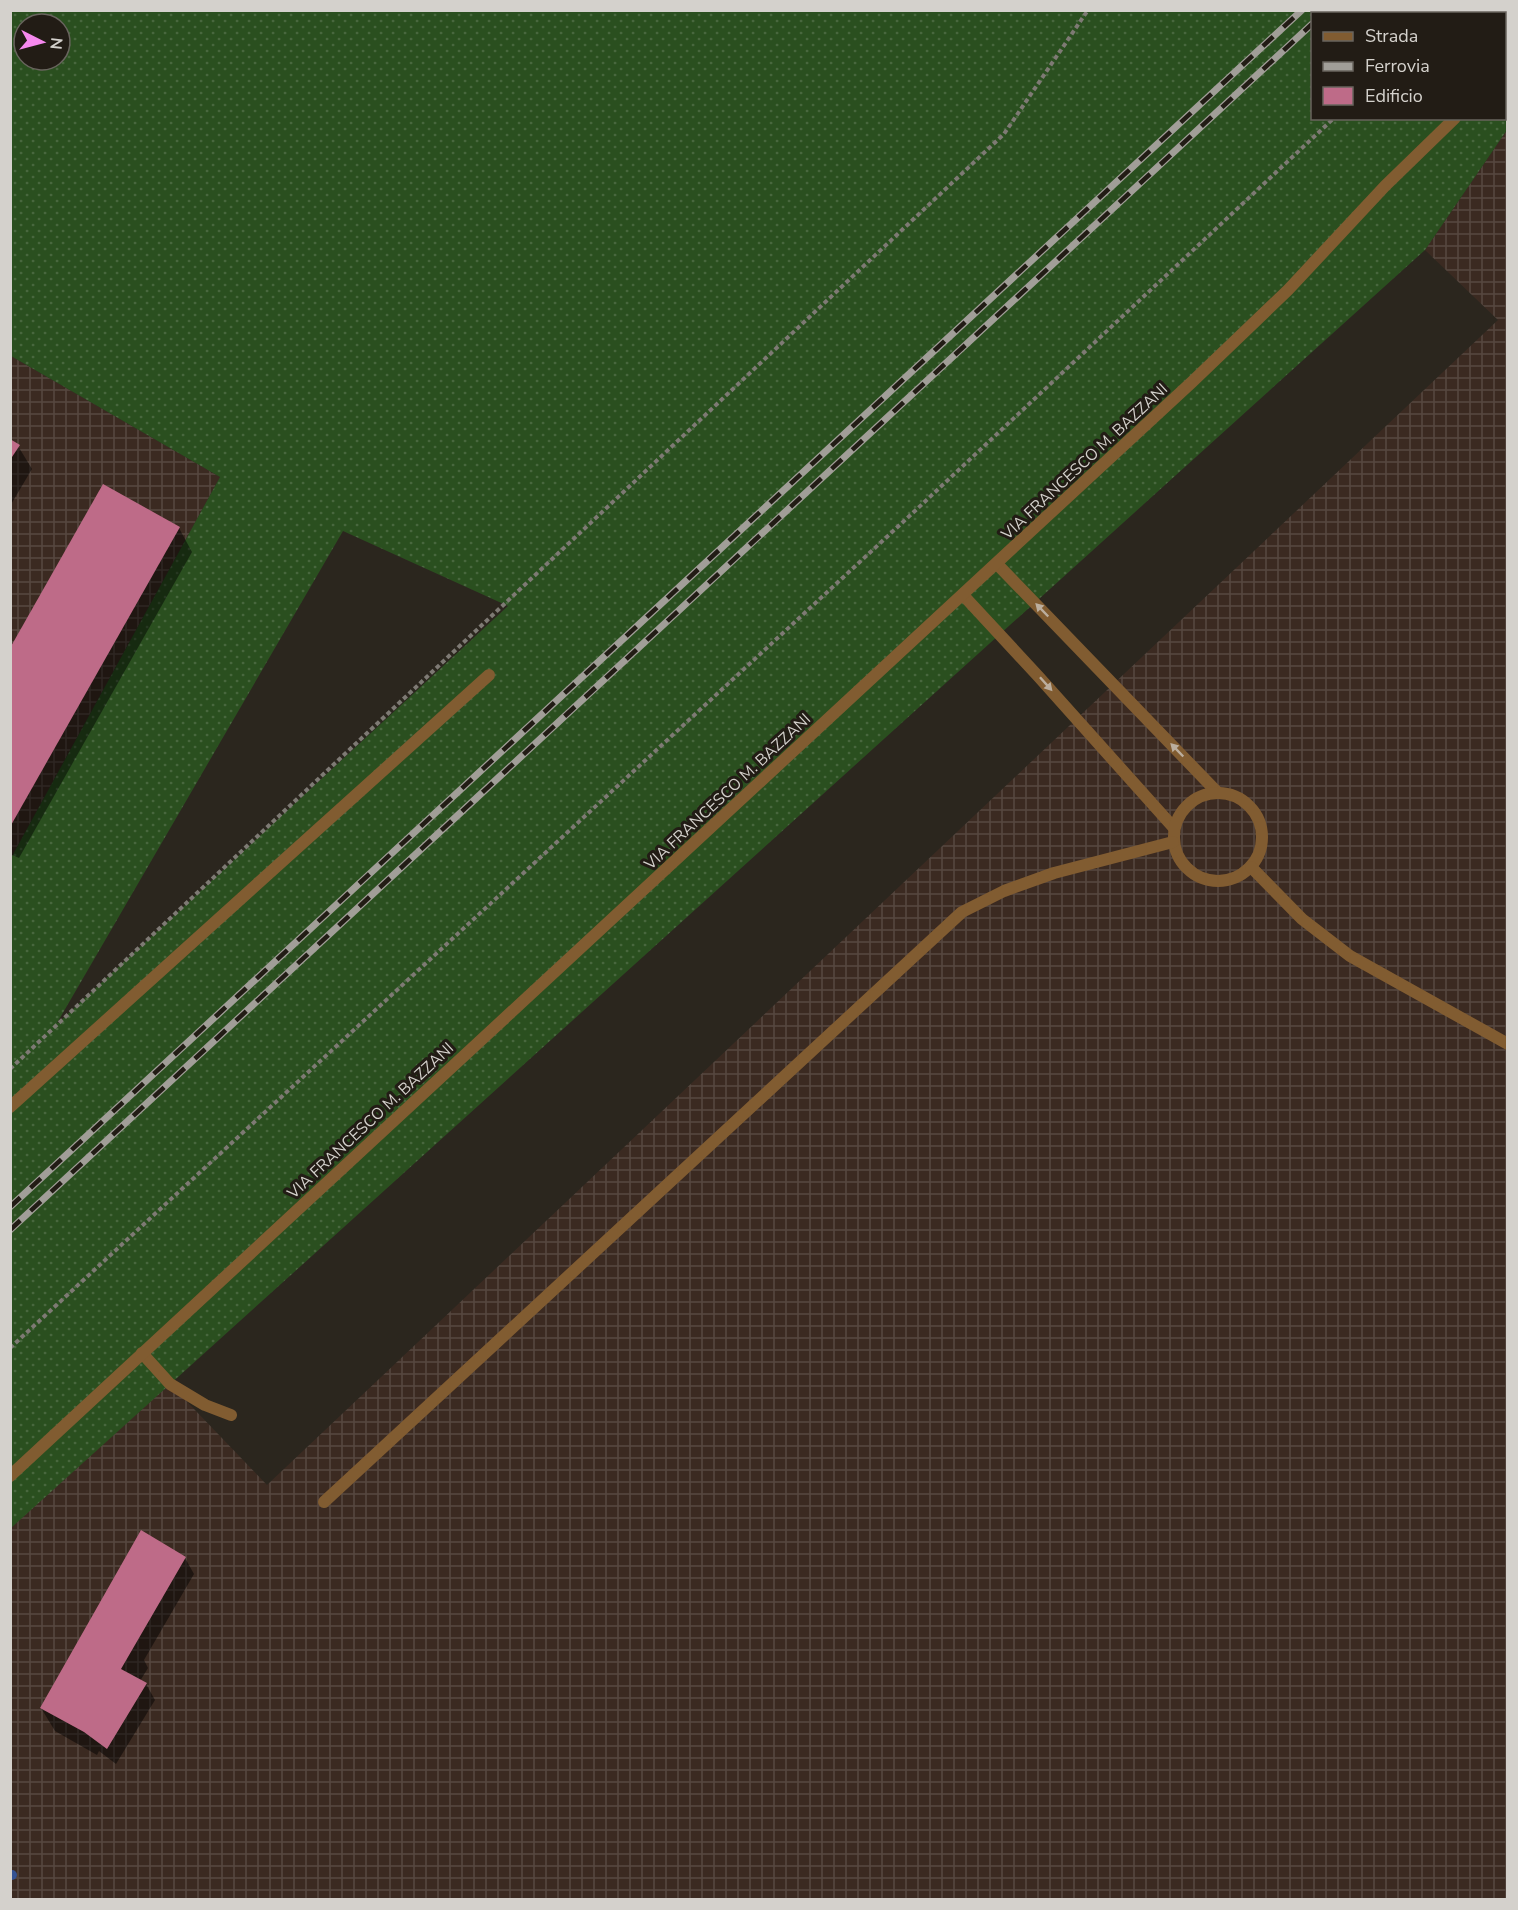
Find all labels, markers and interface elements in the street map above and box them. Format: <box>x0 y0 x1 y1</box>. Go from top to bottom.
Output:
north arrow <box>12 12 72 72</box>
legend <box>1311 12 1506 120</box>
text: Strada <box>1365 24 1418 48</box>
text: N <box>44 36 67 51</box>
text: Ferrovia <box>1365 54 1430 78</box>
text: Edificio <box>1365 84 1423 108</box>
street label: VIA FRANCESCO M. BAZZANI <box>996 379 1173 546</box>
one-way arrow <box>1035 602 1049 617</box>
one-way arrow <box>1039 676 1052 691</box>
street label: VIA FRANCESCO M. BAZZANI <box>639 709 816 876</box>
one-way arrow <box>1170 743 1184 758</box>
street label: VIA FRANCESCO M. BAZZANI <box>282 1038 459 1205</box>

